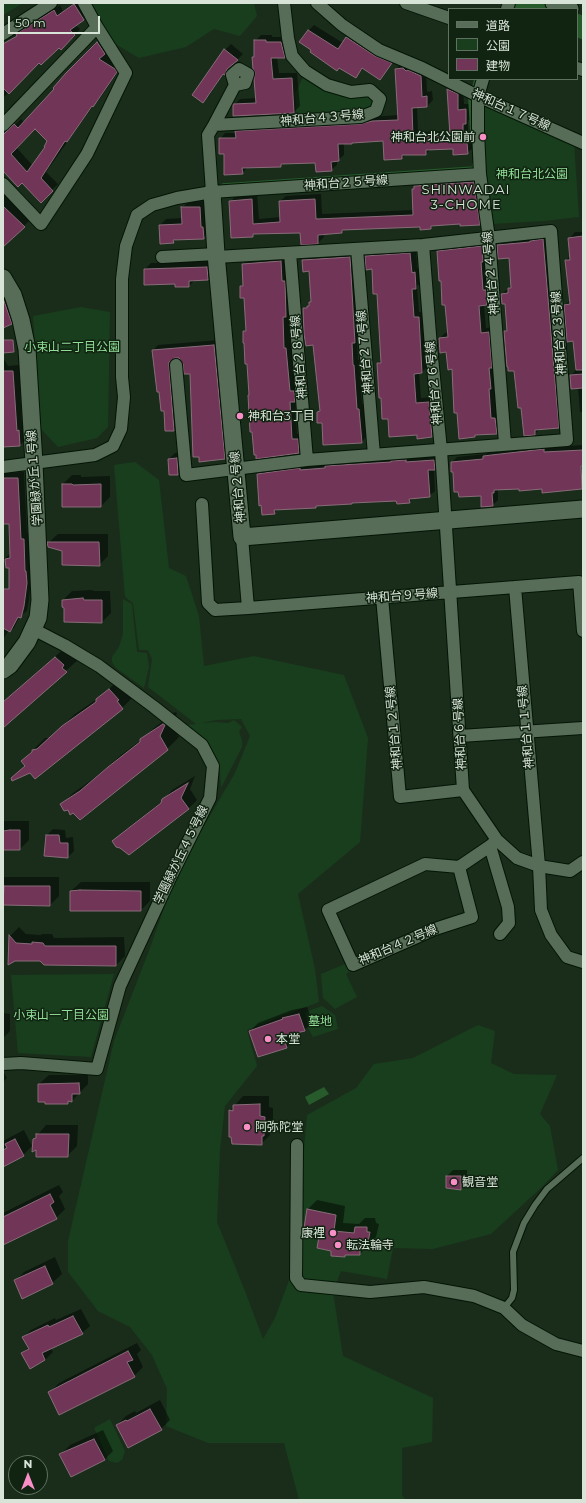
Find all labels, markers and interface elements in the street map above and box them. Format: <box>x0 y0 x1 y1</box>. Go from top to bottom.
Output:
scale bar <box>10 8 102 34</box>
legend <box>448 8 578 80</box>
text: 50 m <box>15 15 46 30</box>
text: 道路 <box>486 18 510 33</box>
text: 公園 <box>486 38 510 53</box>
text: 建物 <box>486 58 510 73</box>
street label: 神和台１７号線 <box>470 86 552 134</box>
street label: 神和台４３号線 <box>280 107 364 129</box>
place label: 神和台北公園前 <box>391 130 475 144</box>
marker: 神和台北公園前 <box>478 132 488 142</box>
park label: 神和台北公園 <box>496 167 568 181</box>
street label: 神和台２５号線 <box>304 173 388 193</box>
district label: SHINWADAI 3-CHOME <box>421 182 511 213</box>
street label: 神和台２４号線 <box>480 231 502 315</box>
street label: 神和台２３号線 <box>549 291 569 375</box>
street label: 神和台２７号線 <box>354 310 376 394</box>
street label: 神和台２８号線 <box>288 315 310 399</box>
park label: 小束山二丁目公園 <box>24 340 120 354</box>
street label: 神和台２６号線 <box>423 341 445 425</box>
place label: 神和台3丁目 <box>248 409 315 423</box>
marker: 神和台3丁目 <box>235 411 245 421</box>
street label: 学園緑が丘１号線 <box>24 430 46 526</box>
street label: 神和台２号線 <box>228 451 248 523</box>
street label: 神和台９号線 <box>366 586 438 606</box>
street label: 神和台１１号線 <box>515 685 537 769</box>
street label: 神和台１２号線 <box>383 686 405 770</box>
street label: 神和台６号線 <box>451 698 469 770</box>
street label: 学園緑が丘４５号線 <box>151 803 211 907</box>
street label: 神和台４２号線 <box>357 922 439 968</box>
park label: 小束山一丁目公園 <box>13 1008 109 1022</box>
park label: 墓地 <box>308 1014 332 1028</box>
place label: 本堂 <box>276 1032 300 1046</box>
marker: 本堂 <box>263 1034 273 1044</box>
place label: 阿弥陀堂 <box>255 1120 303 1134</box>
marker: 阿弥陀堂 <box>242 1122 252 1132</box>
place label: 観音堂 <box>462 1175 498 1189</box>
marker: 観音堂 <box>449 1177 459 1187</box>
place label: 康裡 <box>301 1226 325 1240</box>
marker: 康裡 <box>328 1228 338 1238</box>
place label: 転法輪寺 <box>346 1238 394 1252</box>
marker: 転法輪寺 <box>333 1240 343 1250</box>
north arrow <box>8 1455 48 1495</box>
text: N <box>24 1457 32 1471</box>

